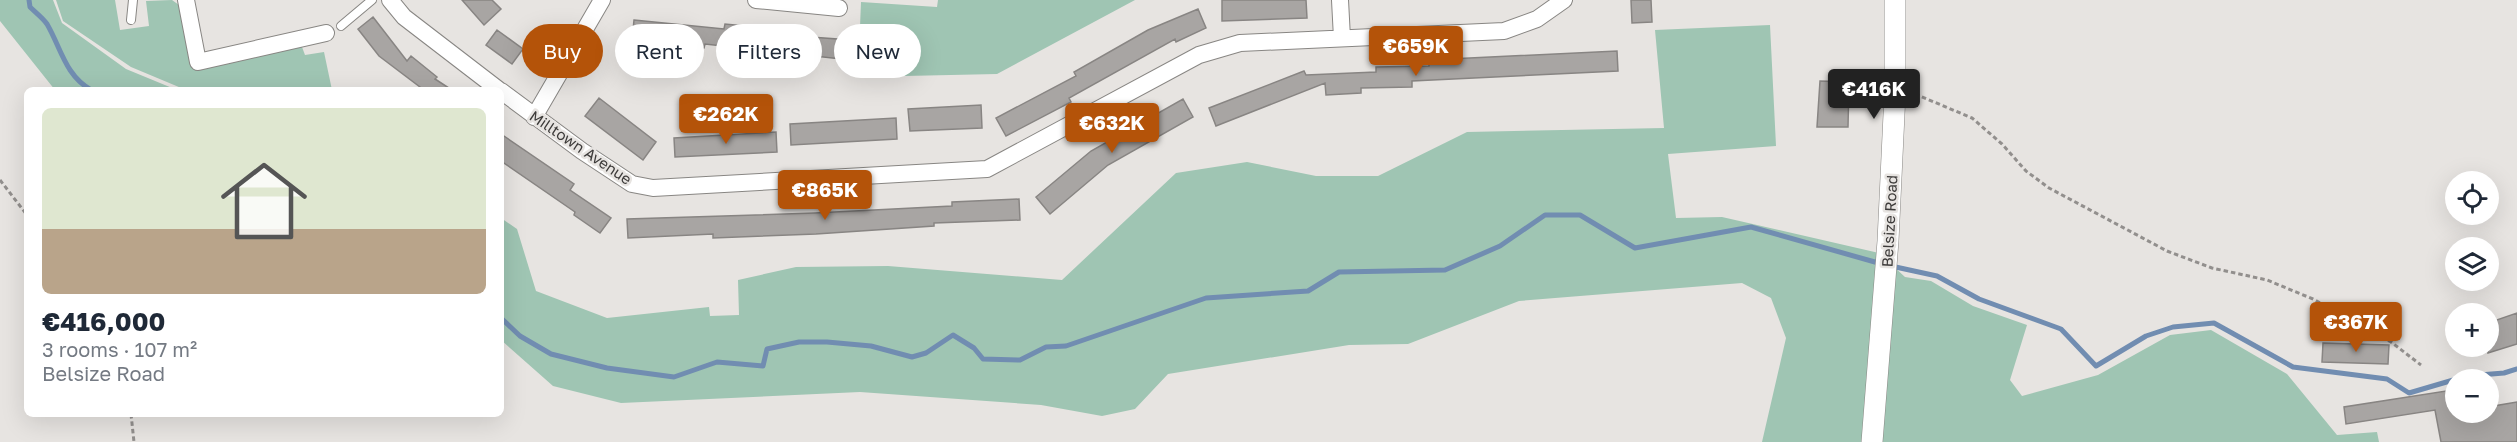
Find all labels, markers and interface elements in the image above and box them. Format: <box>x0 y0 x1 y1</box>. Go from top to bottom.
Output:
chip: Buy <box>522 24 603 78</box>
chip: Rent <box>615 24 704 78</box>
chip: Filters <box>716 24 822 78</box>
chip: New <box>834 24 921 78</box>
pin: €659K <box>1374 26 1458 77</box>
text: €659K <box>1383 33 1449 57</box>
pin: €416K <box>1832 69 1916 120</box>
text: €416K <box>1842 76 1906 100</box>
pin: €262K <box>684 94 768 145</box>
text: €262K <box>693 101 759 125</box>
pin: €632K <box>1070 103 1154 154</box>
street label: Milltown Avenue <box>527 106 636 188</box>
text: €632K <box>1079 110 1145 134</box>
icon: home <box>210 147 318 255</box>
pin: €865K <box>783 170 867 221</box>
map controls <box>2445 171 2499 423</box>
button: locate <box>2445 171 2499 225</box>
street label: Belsize Road <box>1878 174 1900 268</box>
text: €865K <box>792 177 858 201</box>
button: layers <box>2445 237 2499 291</box>
pin: €367K <box>2314 302 2398 353</box>
button: + <box>2445 303 2499 357</box>
text: €416,000 <box>42 306 166 337</box>
text: €367K <box>2324 309 2388 333</box>
text: 3 rooms · 107 m² <box>42 337 197 361</box>
text: Belsize Road <box>42 361 165 385</box>
button: − <box>2445 369 2499 423</box>

